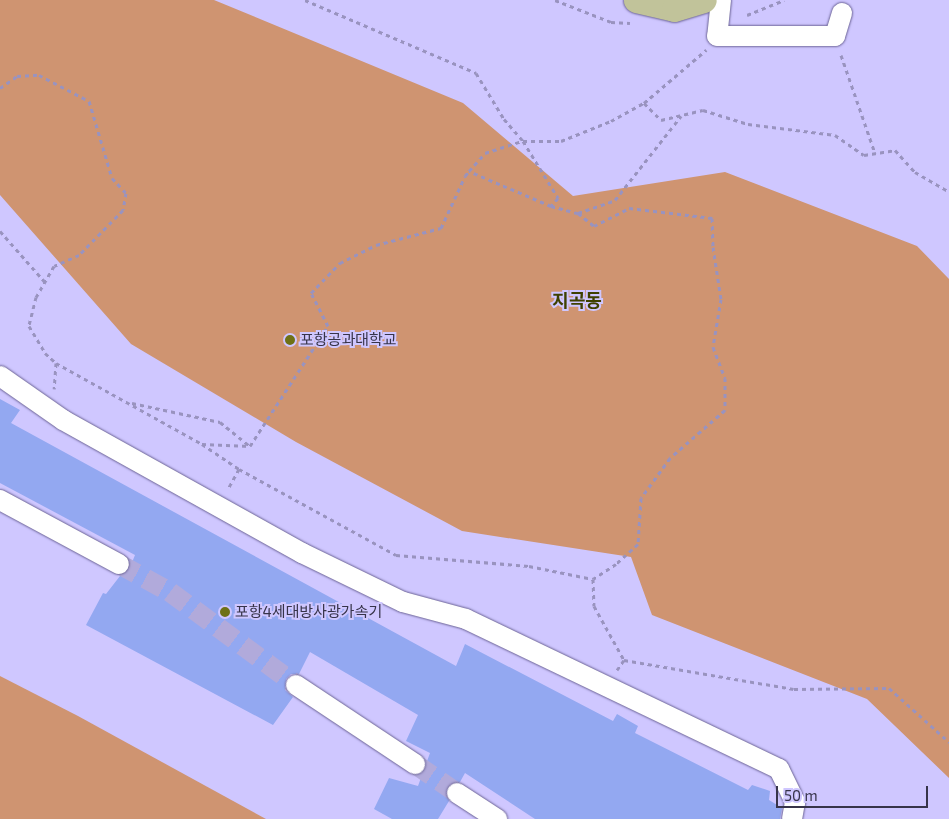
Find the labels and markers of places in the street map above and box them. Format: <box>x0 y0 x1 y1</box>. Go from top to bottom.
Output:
place label: 포항공과대학교 <box>300 331 397 349</box>
marker: 포항공과대학교 <box>284 334 296 346</box>
place label: 포항4세대방사광가속기 <box>235 603 382 621</box>
marker: 포항4세대방사광가속기 <box>219 606 231 618</box>

